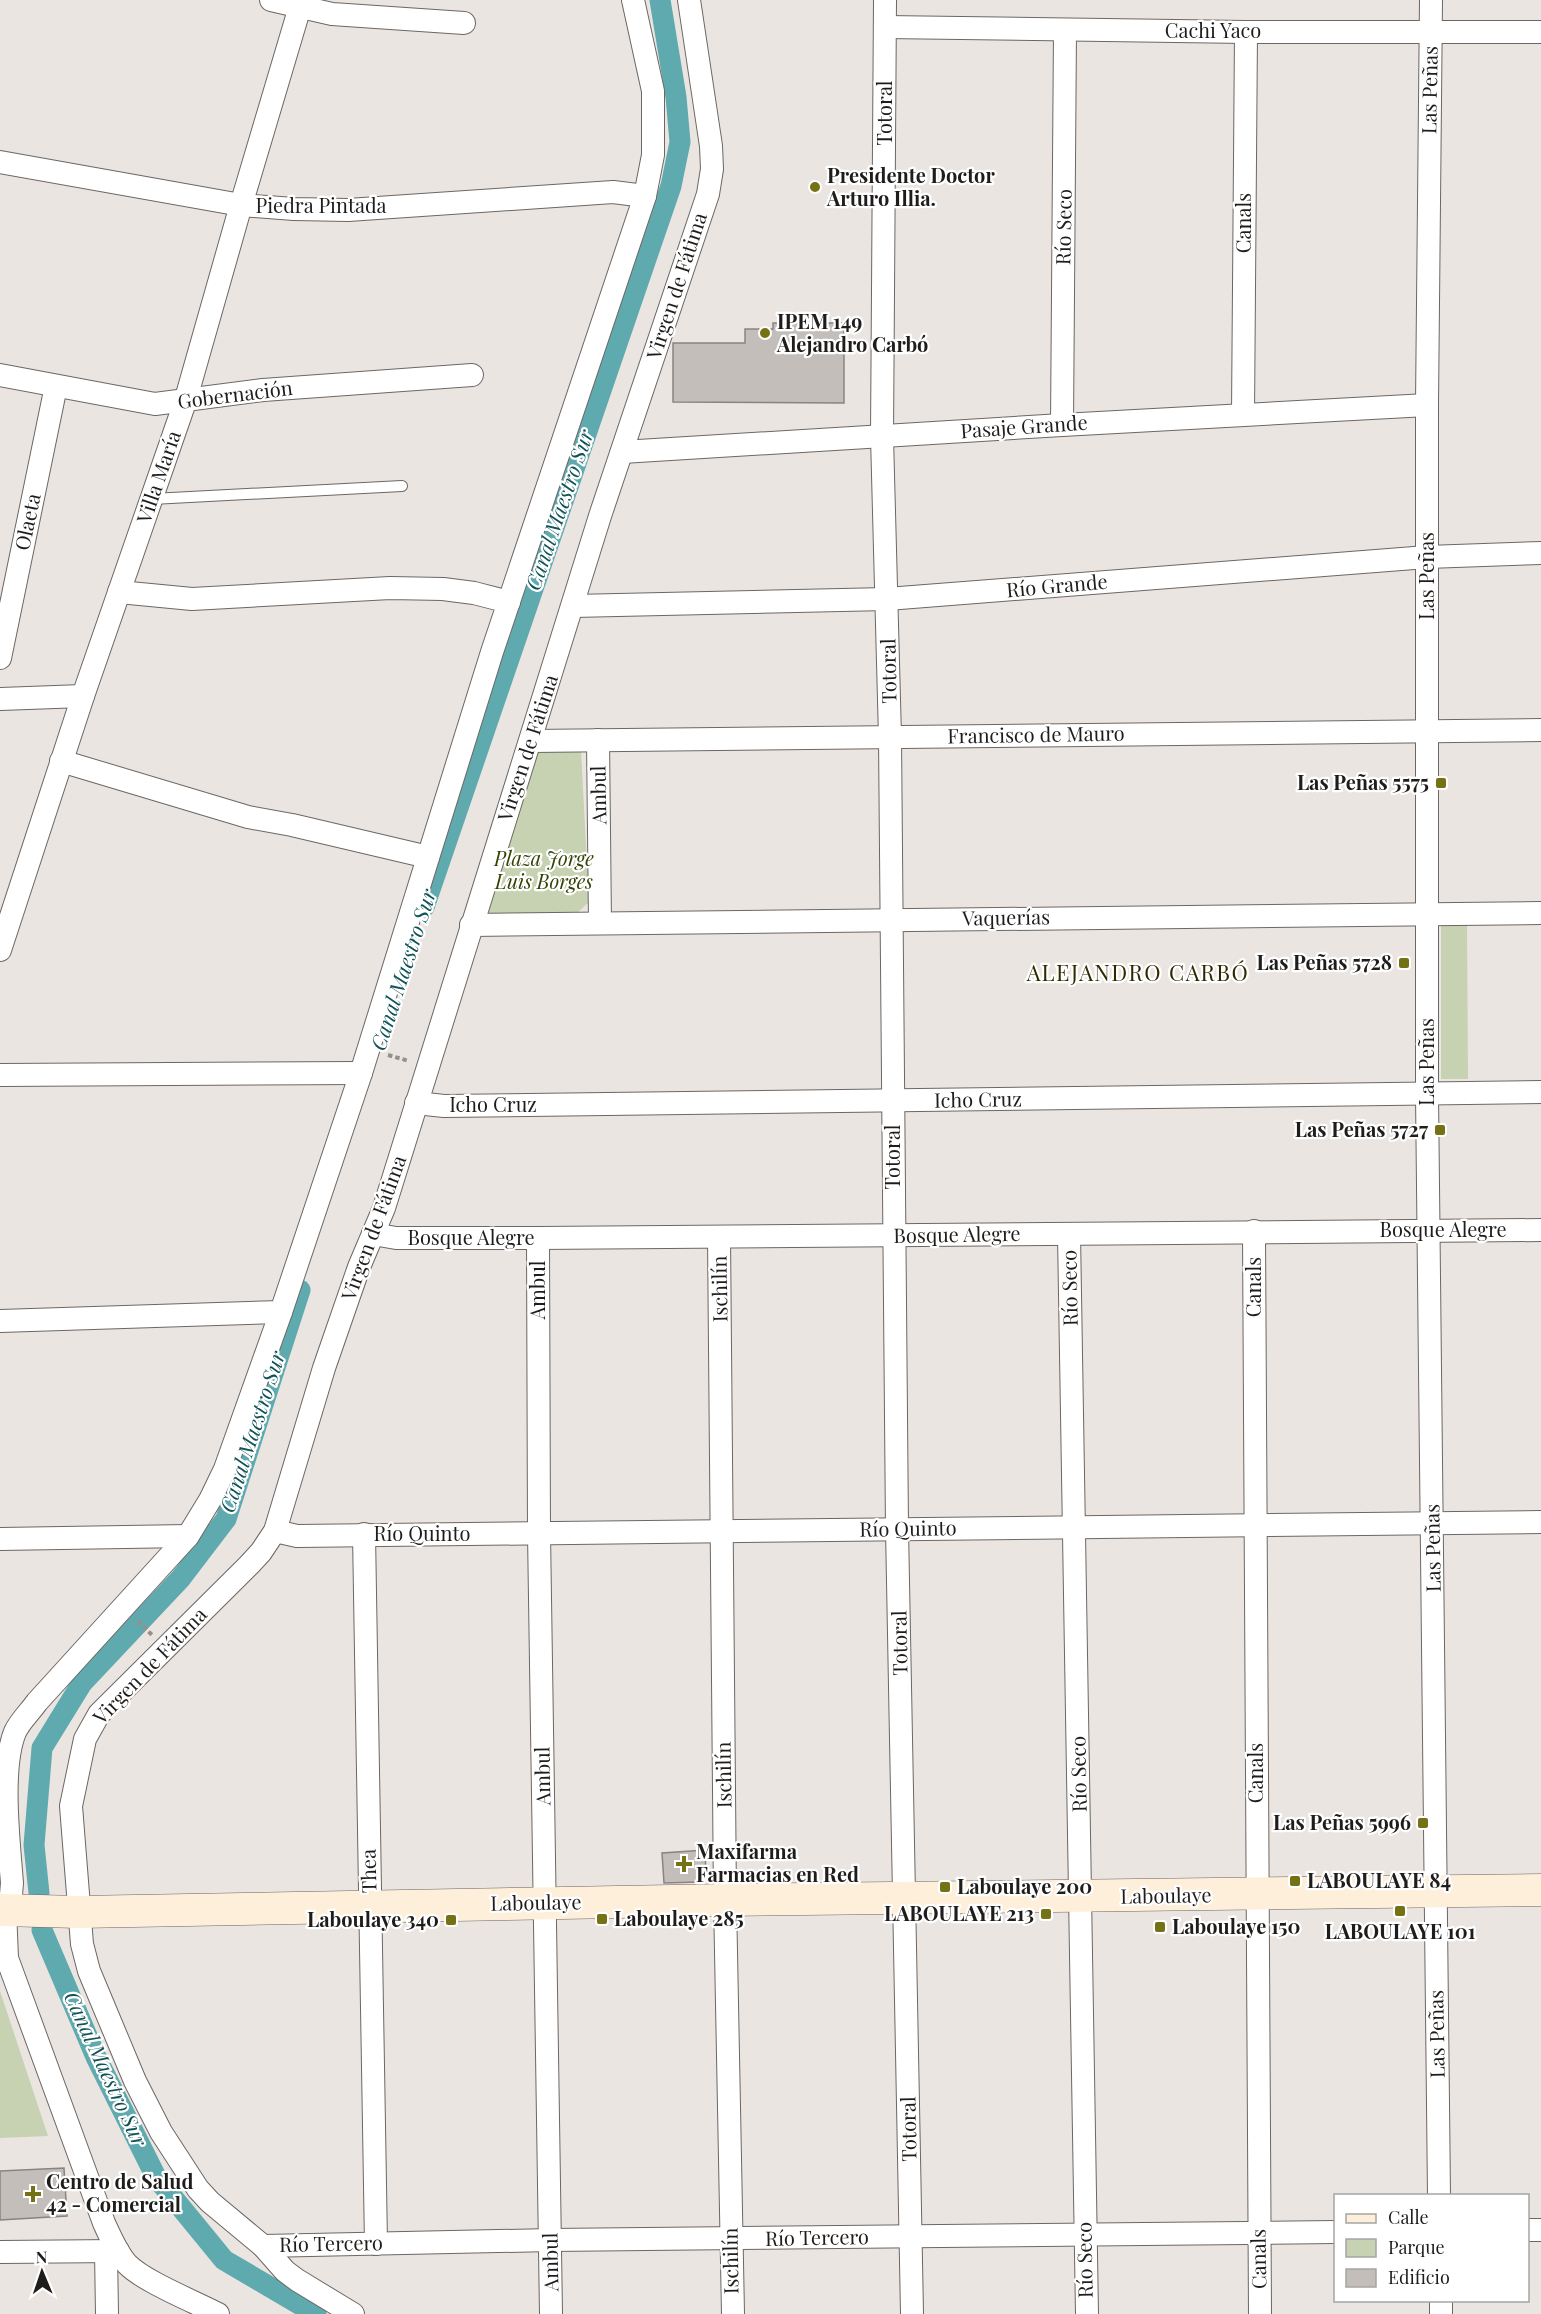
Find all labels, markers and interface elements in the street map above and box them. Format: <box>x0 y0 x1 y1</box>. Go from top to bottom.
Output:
street label: Cachi Yaco <box>1165 16 1261 43</box>
street label: Las Peñas <box>1414 46 1443 134</box>
street label: Totoral <box>870 80 897 146</box>
place label: Presidente Doctor Arturo Illia. <box>826 161 995 211</box>
marker: Presidente Doctor Arturo Illia. <box>808 180 822 194</box>
street label: Río Seco <box>1048 189 1077 265</box>
street label: Piedra Pintada <box>255 191 387 218</box>
street label: Canals <box>1229 193 1256 253</box>
street label: Virgen de Fátima <box>639 209 712 363</box>
place label: IPEM 149 Alejandro Carbó <box>776 307 928 357</box>
marker: IPEM 149 Alejandro Carbó <box>758 326 772 340</box>
street label: Gobernación <box>176 373 294 414</box>
street label: Pasaje Grande <box>959 408 1088 443</box>
water label: Canal Maestro Sur <box>518 424 599 593</box>
street label: Villa María <box>129 427 186 527</box>
street label: Olaeta <box>7 491 46 553</box>
street label: Las Peñas <box>1412 532 1439 620</box>
street label: Río Grande <box>1005 567 1109 602</box>
street label: Totoral <box>873 638 902 704</box>
street label: Virgen de Fátima <box>490 671 563 825</box>
street label: Francisco de Mauro <box>947 718 1125 749</box>
street label: Ambul <box>583 765 612 826</box>
place label: Las Peñas 5575 <box>1297 768 1429 795</box>
marker: Las Peñas 5575 <box>1434 776 1448 790</box>
park label: Plaza Jorge Luis Borges <box>493 844 594 894</box>
water label: Canal Maestro Sur <box>363 884 442 1054</box>
street label: Vaquerías <box>961 902 1050 931</box>
place label: Las Peñas 5728 <box>1257 948 1392 975</box>
marker: Las Peñas 5728 <box>1397 956 1411 970</box>
district label: ALEJANDRO CARBÓ <box>1026 957 1249 987</box>
street label: Las Peñas <box>1412 1018 1439 1106</box>
street label: Icho Cruz <box>934 1084 1022 1113</box>
street label: Icho Cruz <box>449 1090 537 1117</box>
place label: Las Peñas 5727 <box>1295 1115 1429 1142</box>
marker: Las Peñas 5727 <box>1433 1123 1447 1137</box>
street label: Totoral <box>878 1124 905 1190</box>
street label: Virgen de Fátima <box>333 1151 411 1305</box>
street label: Bosque Alegre <box>1379 1215 1507 1242</box>
street label: Bosque Alegre <box>893 1219 1021 1248</box>
street label: Bosque Alegre <box>407 1223 535 1250</box>
street label: Río Seco <box>1054 1250 1083 1326</box>
street label: Ischilín <box>704 1255 733 1322</box>
street label: Canals <box>1239 1257 1266 1317</box>
street label: Ambul <box>523 1260 550 1320</box>
water label: Canal Maestro Sur <box>212 1346 291 1516</box>
street label: Las Peñas <box>1417 1504 1446 1592</box>
street label: Río Quinto <box>859 1513 957 1542</box>
street label: Río Quinto <box>373 1519 471 1546</box>
street label: Virgen de Fátima <box>85 1601 212 1730</box>
street label: Totoral <box>884 1610 913 1676</box>
street label: Río Seco <box>1063 1736 1092 1812</box>
street label: Ischilín <box>708 1741 737 1808</box>
street label: Canals <box>1241 1743 1268 1803</box>
street label: Ambul <box>527 1746 556 1807</box>
place label: Las Peñas 5996 <box>1273 1808 1411 1835</box>
marker: Las Peñas 5996 <box>1416 1816 1430 1830</box>
place label: Maxifarma Farmacias en Red <box>696 1837 859 1887</box>
street label: Thea <box>354 1849 381 1893</box>
marker: Maxifarma Farmacias en Red <box>677 1857 691 1871</box>
place label: LABOULAYE 84 <box>1307 1866 1451 1893</box>
place label: Laboulaye 200 <box>957 1872 1092 1899</box>
marker: LABOULAYE 84 <box>1288 1874 1302 1888</box>
marker: Laboulaye 200 <box>938 1880 952 1894</box>
street label: Laboulaye <box>1120 1880 1212 1909</box>
street label: Laboulaye <box>490 1887 582 1916</box>
place label: LABOULAYE 213 <box>884 1899 1034 1926</box>
place label: Laboulaye 285 <box>614 1904 744 1931</box>
marker: LABOULAYE 101 <box>1393 1904 1407 1918</box>
place label: Laboulaye 340 <box>307 1905 439 1932</box>
marker: LABOULAYE 213 <box>1039 1907 1053 1921</box>
marker: Laboulaye 285 <box>595 1912 609 1926</box>
place label: Laboulaye 150 <box>1172 1912 1300 1939</box>
marker: Laboulaye 340 <box>444 1913 458 1927</box>
place label: LABOULAYE 101 <box>1325 1917 1476 1944</box>
marker: Laboulaye 150 <box>1153 1920 1167 1934</box>
water label: Canal Maestro Sur <box>59 1986 155 2151</box>
street label: Las Peñas <box>1421 1990 1450 2078</box>
street label: Totoral <box>893 2096 922 2162</box>
place label: Centro de Salud 42 - Comercial <box>46 2167 193 2217</box>
marker: Centro de Salud 42 - Comercial <box>24 2185 42 2203</box>
legend <box>1334 2194 1529 2302</box>
text: Calle <box>1388 2205 1429 2229</box>
street label: Río Tercero <box>765 2222 869 2251</box>
street label: Río Seco <box>1069 2222 1098 2298</box>
street label: Ischilín <box>715 2227 744 2294</box>
street label: Río Tercero <box>279 2228 383 2257</box>
street label: Canals <box>1243 2229 1272 2289</box>
street label: Ambul <box>535 2232 564 2293</box>
text: Parque <box>1388 2235 1445 2259</box>
north arrow <box>12 2242 72 2302</box>
text: N <box>35 2246 48 2267</box>
text: Edificio <box>1388 2265 1450 2289</box>

